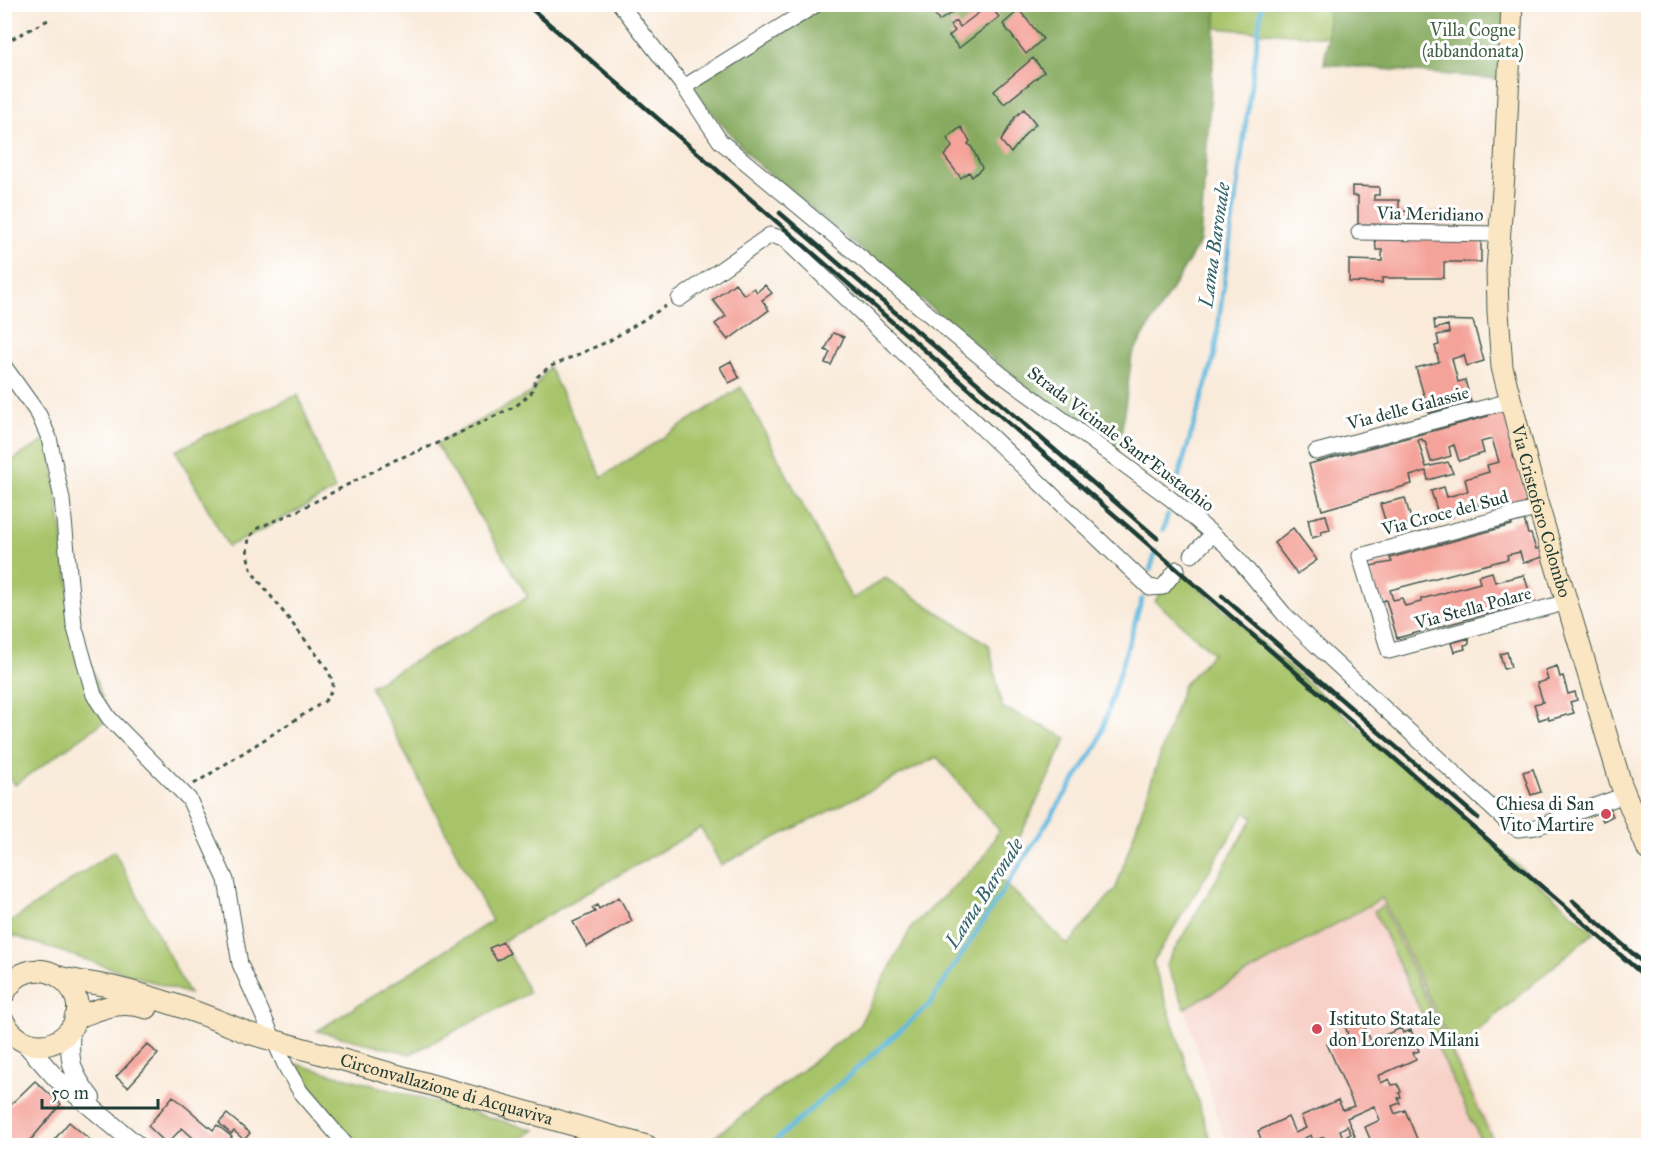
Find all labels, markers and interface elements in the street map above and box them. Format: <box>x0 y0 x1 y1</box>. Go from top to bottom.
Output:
park label: Villa Cogne (abbandonata) <box>1422 19 1524 63</box>
water label: Lama Baronale <box>1193 180 1235 310</box>
street label: Via Meridiano <box>1375 202 1484 226</box>
street label: Strada Vicinale Sant'Eustachio <box>1023 362 1219 516</box>
street label: Via delle Galassie <box>1344 381 1471 435</box>
street label: Via Cristoforo Colombo <box>1506 422 1576 600</box>
street label: Via Croce del Sud <box>1378 486 1511 541</box>
street label: Via Stella Polare <box>1411 582 1534 634</box>
place label: Chiesa di San Vito Martire <box>1496 793 1594 836</box>
marker: Chiesa di San Vito Martire <box>1599 807 1613 821</box>
water label: Lama Baronale <box>939 833 1029 953</box>
place label: Istituto Statale don Lorenzo Milani <box>1329 1008 1479 1051</box>
marker: Istituto Statale don Lorenzo Milani <box>1310 1022 1324 1036</box>
street label: Circonvallazione di Acquaviva <box>338 1049 556 1130</box>
scale bar <box>42 1072 158 1110</box>
text: 50 m <box>51 1082 89 1104</box>

